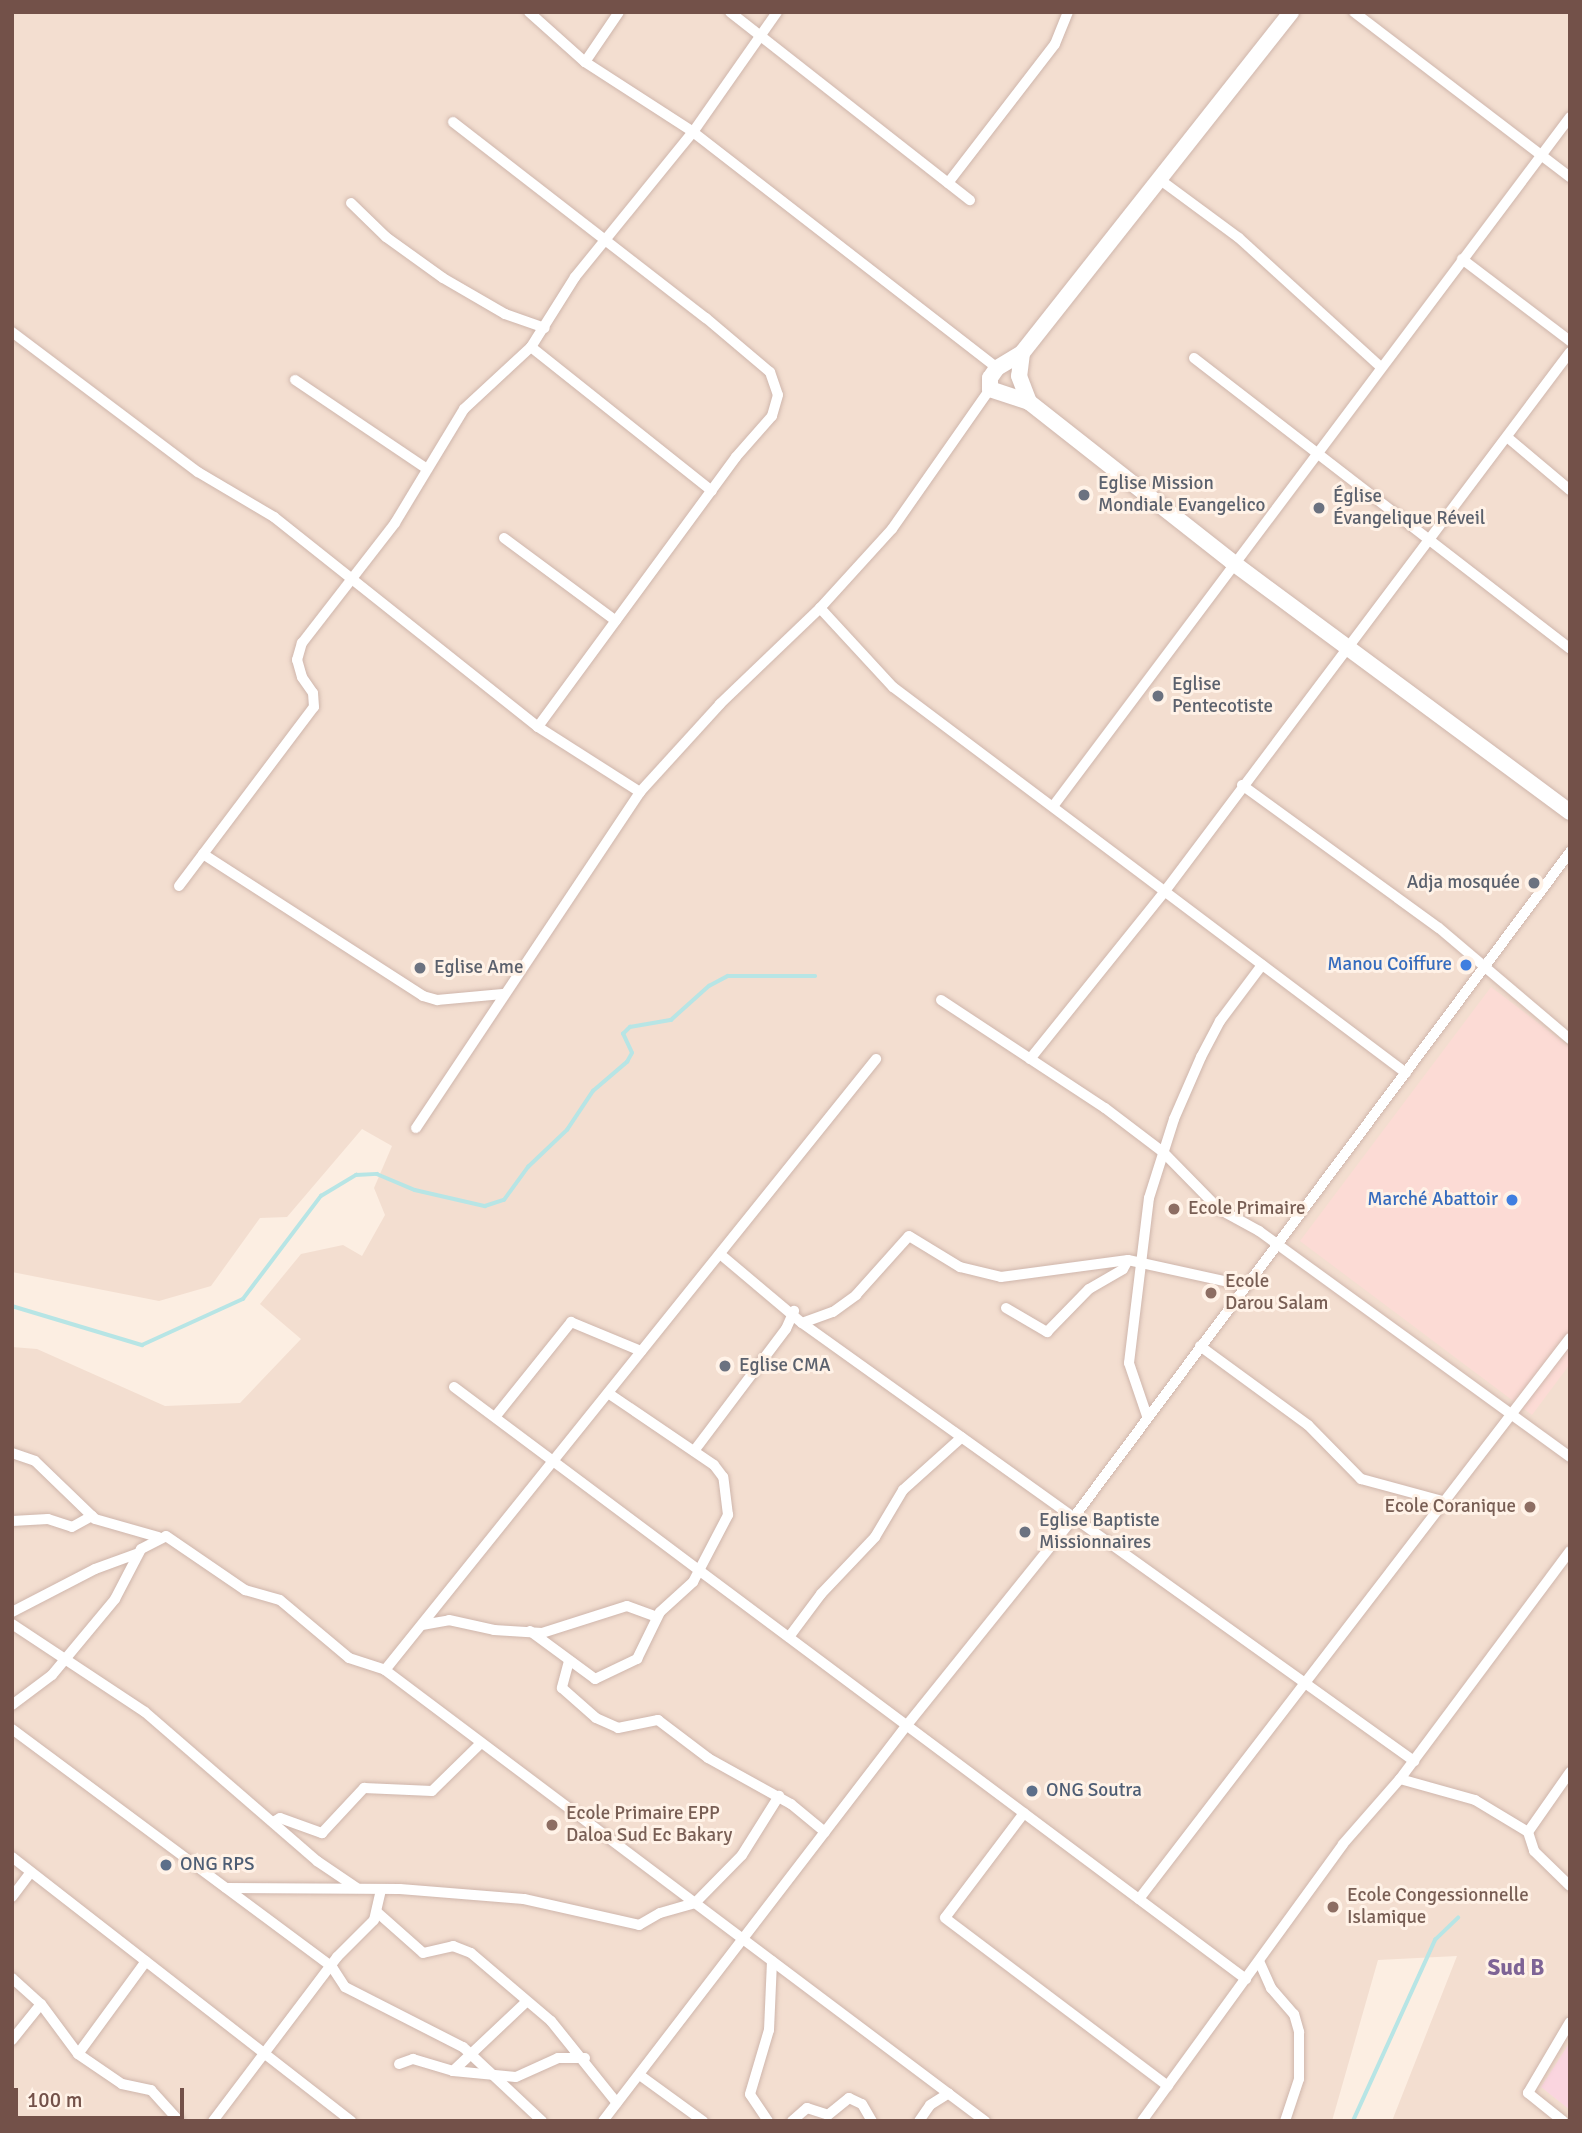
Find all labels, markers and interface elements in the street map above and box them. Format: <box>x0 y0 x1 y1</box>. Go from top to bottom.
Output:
place label: Eglise Mission Mondiale Evangelico <box>1098 473 1265 517</box>
place label: Église Évangelique Réveil <box>1333 486 1485 530</box>
marker: Eglise Mission Mondiale Evangelico <box>1076 487 1092 503</box>
marker: Église Évangelique Réveil <box>1311 500 1327 516</box>
place label: Eglise Pentecotiste <box>1172 674 1273 718</box>
marker: Eglise Pentecotiste <box>1150 688 1166 704</box>
place label: Adja mosquée <box>1407 872 1520 894</box>
marker: Adja mosquée <box>1526 875 1542 891</box>
place label: Manou Coiffure <box>1327 954 1452 976</box>
place label: Eglise Ame <box>434 957 523 979</box>
marker: Manou Coiffure <box>1458 957 1474 973</box>
marker: Eglise Ame <box>412 960 428 976</box>
place label: Marché Abattoir <box>1367 1189 1498 1211</box>
marker: Marché Abattoir <box>1504 1192 1520 1208</box>
place label: Ecole Primaire <box>1188 1198 1305 1220</box>
marker: Ecole Primaire <box>1166 1201 1182 1217</box>
place label: Ecole Darou Salam <box>1225 1271 1328 1315</box>
marker: Ecole Darou Salam <box>1203 1285 1219 1301</box>
place label: Eglise CMA <box>739 1355 831 1377</box>
marker: Eglise CMA <box>717 1358 733 1374</box>
place label: Ecole Coranique <box>1385 1496 1516 1518</box>
marker: Ecole Coranique <box>1522 1499 1538 1515</box>
place label: Eglise Baptiste Missionnaires <box>1039 1510 1160 1554</box>
marker: Eglise Baptiste Missionnaires <box>1017 1524 1033 1540</box>
place label: ONG Soutra <box>1046 1780 1142 1802</box>
marker: ONG Soutra <box>1024 1783 1040 1799</box>
place label: Ecole Primaire EPP Daloa Sud Ec Bakary <box>566 1803 732 1847</box>
marker: Ecole Primaire EPP Daloa Sud Ec Bakary <box>544 1817 560 1833</box>
place label: ONG RPS <box>180 1854 255 1876</box>
marker: ONG RPS <box>158 1857 174 1873</box>
place label: Ecole Congessionnelle Islamique <box>1347 1885 1529 1929</box>
marker: Ecole Congessionnelle Islamique <box>1325 1899 1341 1915</box>
district label: Sud B <box>1487 1954 1545 1982</box>
scale bar <box>18 2074 187 2118</box>
text: 100 m <box>27 2087 82 2113</box>

